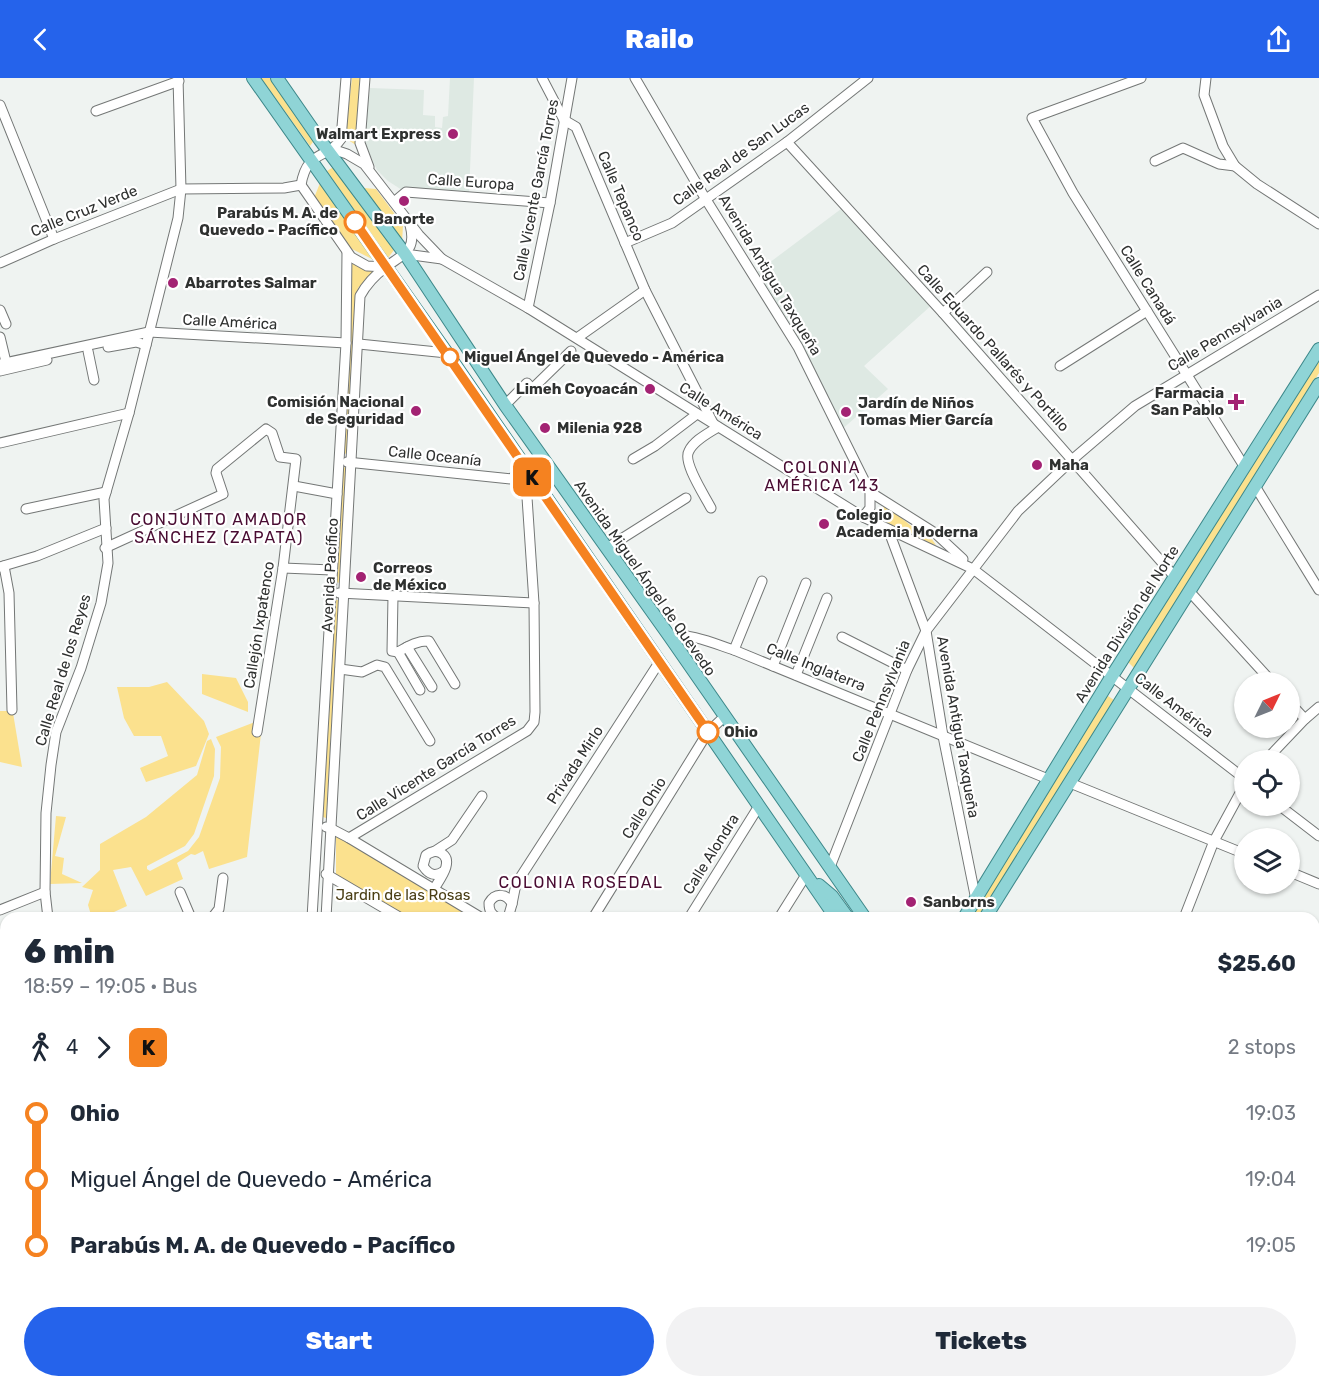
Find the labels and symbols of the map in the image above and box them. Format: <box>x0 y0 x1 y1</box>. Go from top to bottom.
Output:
street label: Calle Vicente García Torres <box>510 97 563 282</box>
street label: Calle Real de San Lucas <box>669 98 813 210</box>
place label: Walmart Express <box>316 125 441 143</box>
marker: Walmart Express <box>446 127 460 141</box>
street label: Calle Tepanco <box>594 148 648 244</box>
street label: Calle Europa <box>427 170 515 194</box>
street label: Calle Cruz Verde <box>28 181 140 241</box>
street label: Avenida Antigua Taxqueña <box>715 191 825 359</box>
marker: Banorte <box>397 194 411 208</box>
place label: Parabús M. A. de Quevedo - Pacífico <box>199 204 338 239</box>
place label: Banorte <box>374 210 435 228</box>
marker: Parabús M. A. de Quevedo - Pacífico <box>344 211 366 233</box>
street label: Calle Canadá <box>1116 242 1180 328</box>
street label: Calle Eduardo Pallarés y Portillo <box>913 261 1073 435</box>
place label: Abarrotes Salmar <box>185 274 317 292</box>
marker: Abarrotes Salmar <box>166 276 180 290</box>
street label: Calle Pennsylvania <box>1165 293 1285 375</box>
street label: Calle América <box>182 311 278 333</box>
marker: Miguel Ángel de Quevedo - América <box>441 348 459 366</box>
place label: Miguel Ángel de Quevedo - América <box>464 348 724 366</box>
street label: Calle América <box>676 378 766 444</box>
place label: Limeh Coyoacán <box>516 380 638 398</box>
marker: Limeh Coyoacán <box>643 382 657 396</box>
place label: Farmacia San Pablo <box>1151 384 1224 419</box>
place label: Comisión Nacional de Seguridad <box>267 393 404 428</box>
place label: Jardín de Niños Tomas Mier García <box>858 394 993 429</box>
marker: Farmacia San Pablo <box>1229 395 1243 409</box>
marker: Comisión Nacional de Seguridad <box>409 404 423 418</box>
marker: Jardín de Niños Tomas Mier García <box>839 405 853 419</box>
place label: Milenia 928 <box>557 419 642 437</box>
marker: Milenia 928 <box>538 421 552 435</box>
street label: Calle Oceanía <box>387 442 483 470</box>
place label: Maha <box>1049 456 1089 474</box>
line badge: K <box>512 458 552 496</box>
district label: COLONIA AMÉRICA 143 <box>764 458 880 495</box>
marker: Maha <box>1030 458 1044 472</box>
street label: Avenida Miguel Ángel de Quevedo <box>570 477 720 679</box>
place label: Colegio Academia Moderna <box>836 506 978 541</box>
district label: CONJUNTO AMADOR SÁNCHEZ (ZAPATA) <box>130 510 308 547</box>
street label: Avenida Pacífico <box>318 517 342 633</box>
marker: Colegio Academia Moderna <box>817 517 831 531</box>
street label: Avenida División del Norte <box>1071 542 1183 706</box>
place label: Correos de México <box>373 559 447 594</box>
street label: Callejón Ixpatenco <box>240 560 278 690</box>
marker: Correos de México <box>354 570 368 584</box>
street label: Calle Real de los Reyes <box>31 592 95 748</box>
street label: Avenida Antigua Taxqueña <box>933 635 983 819</box>
street label: Calle Pennsylvania <box>848 637 914 765</box>
street label: Calle Inglaterra <box>764 639 868 695</box>
street label: Calle América <box>1131 669 1217 741</box>
north arrow <box>1234 672 1300 738</box>
street label: Calle Vicente García Torres <box>353 711 519 825</box>
marker: Ohio <box>697 721 719 743</box>
street label: Privada Mirlo <box>543 723 607 807</box>
place label: Ohio <box>724 723 758 741</box>
street label: Calle Ohio <box>618 774 670 842</box>
street label: Calle Alondra <box>679 810 743 898</box>
district label: COLONIA ROSEDAL <box>499 873 663 892</box>
park label: Jardin de las Rosas <box>336 886 471 904</box>
place label: Sanborns <box>923 893 995 911</box>
marker: Sanborns <box>904 895 918 909</box>

